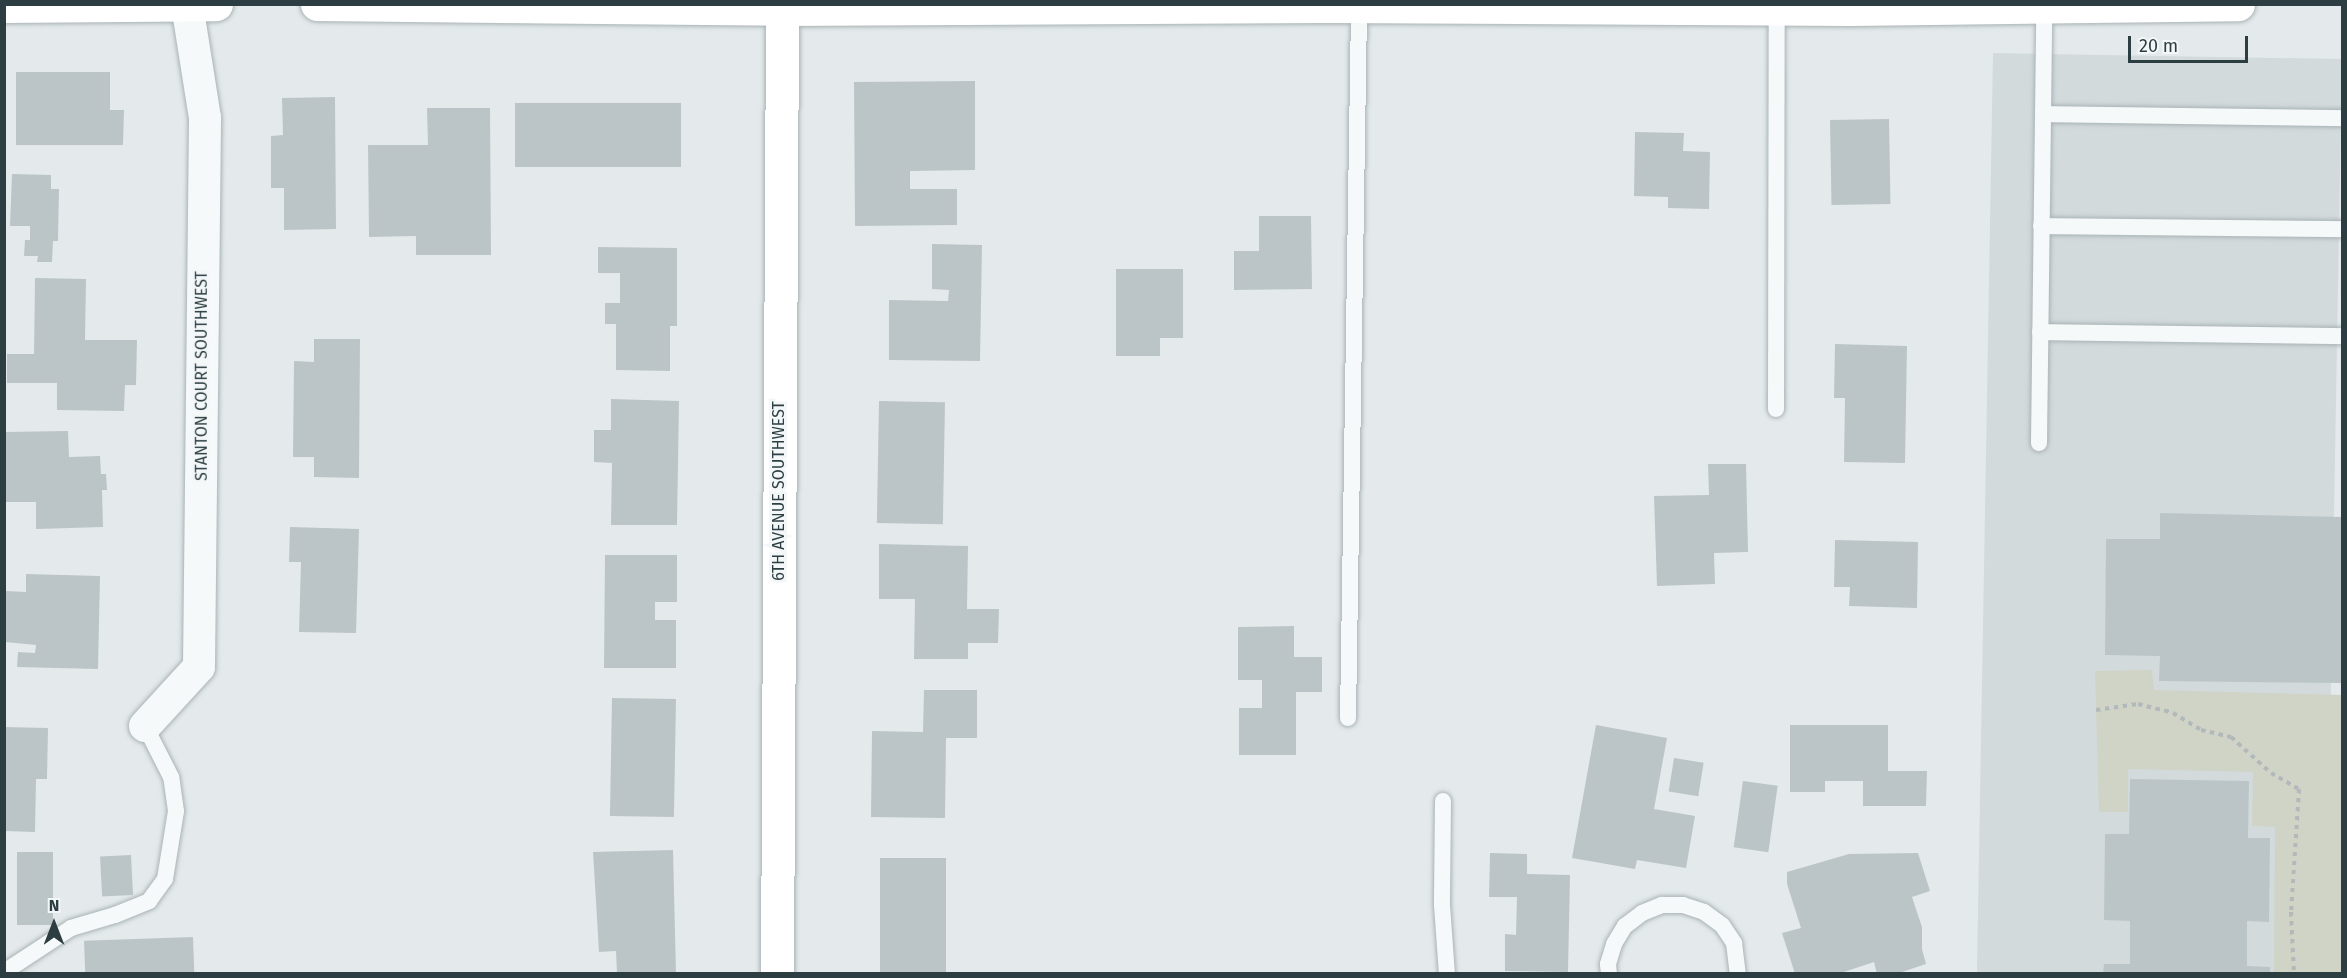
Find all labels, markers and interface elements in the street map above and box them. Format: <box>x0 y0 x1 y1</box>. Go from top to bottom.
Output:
scale bar <box>2131 24 2251 62</box>
text: 20 m <box>2139 35 2178 57</box>
street label: STANTON COURT SOUTHWEST <box>192 271 212 481</box>
street label: 6TH AVENUE SOUTHWEST <box>769 401 789 581</box>
north arrow <box>24 894 84 954</box>
text: N <box>49 896 59 915</box>

